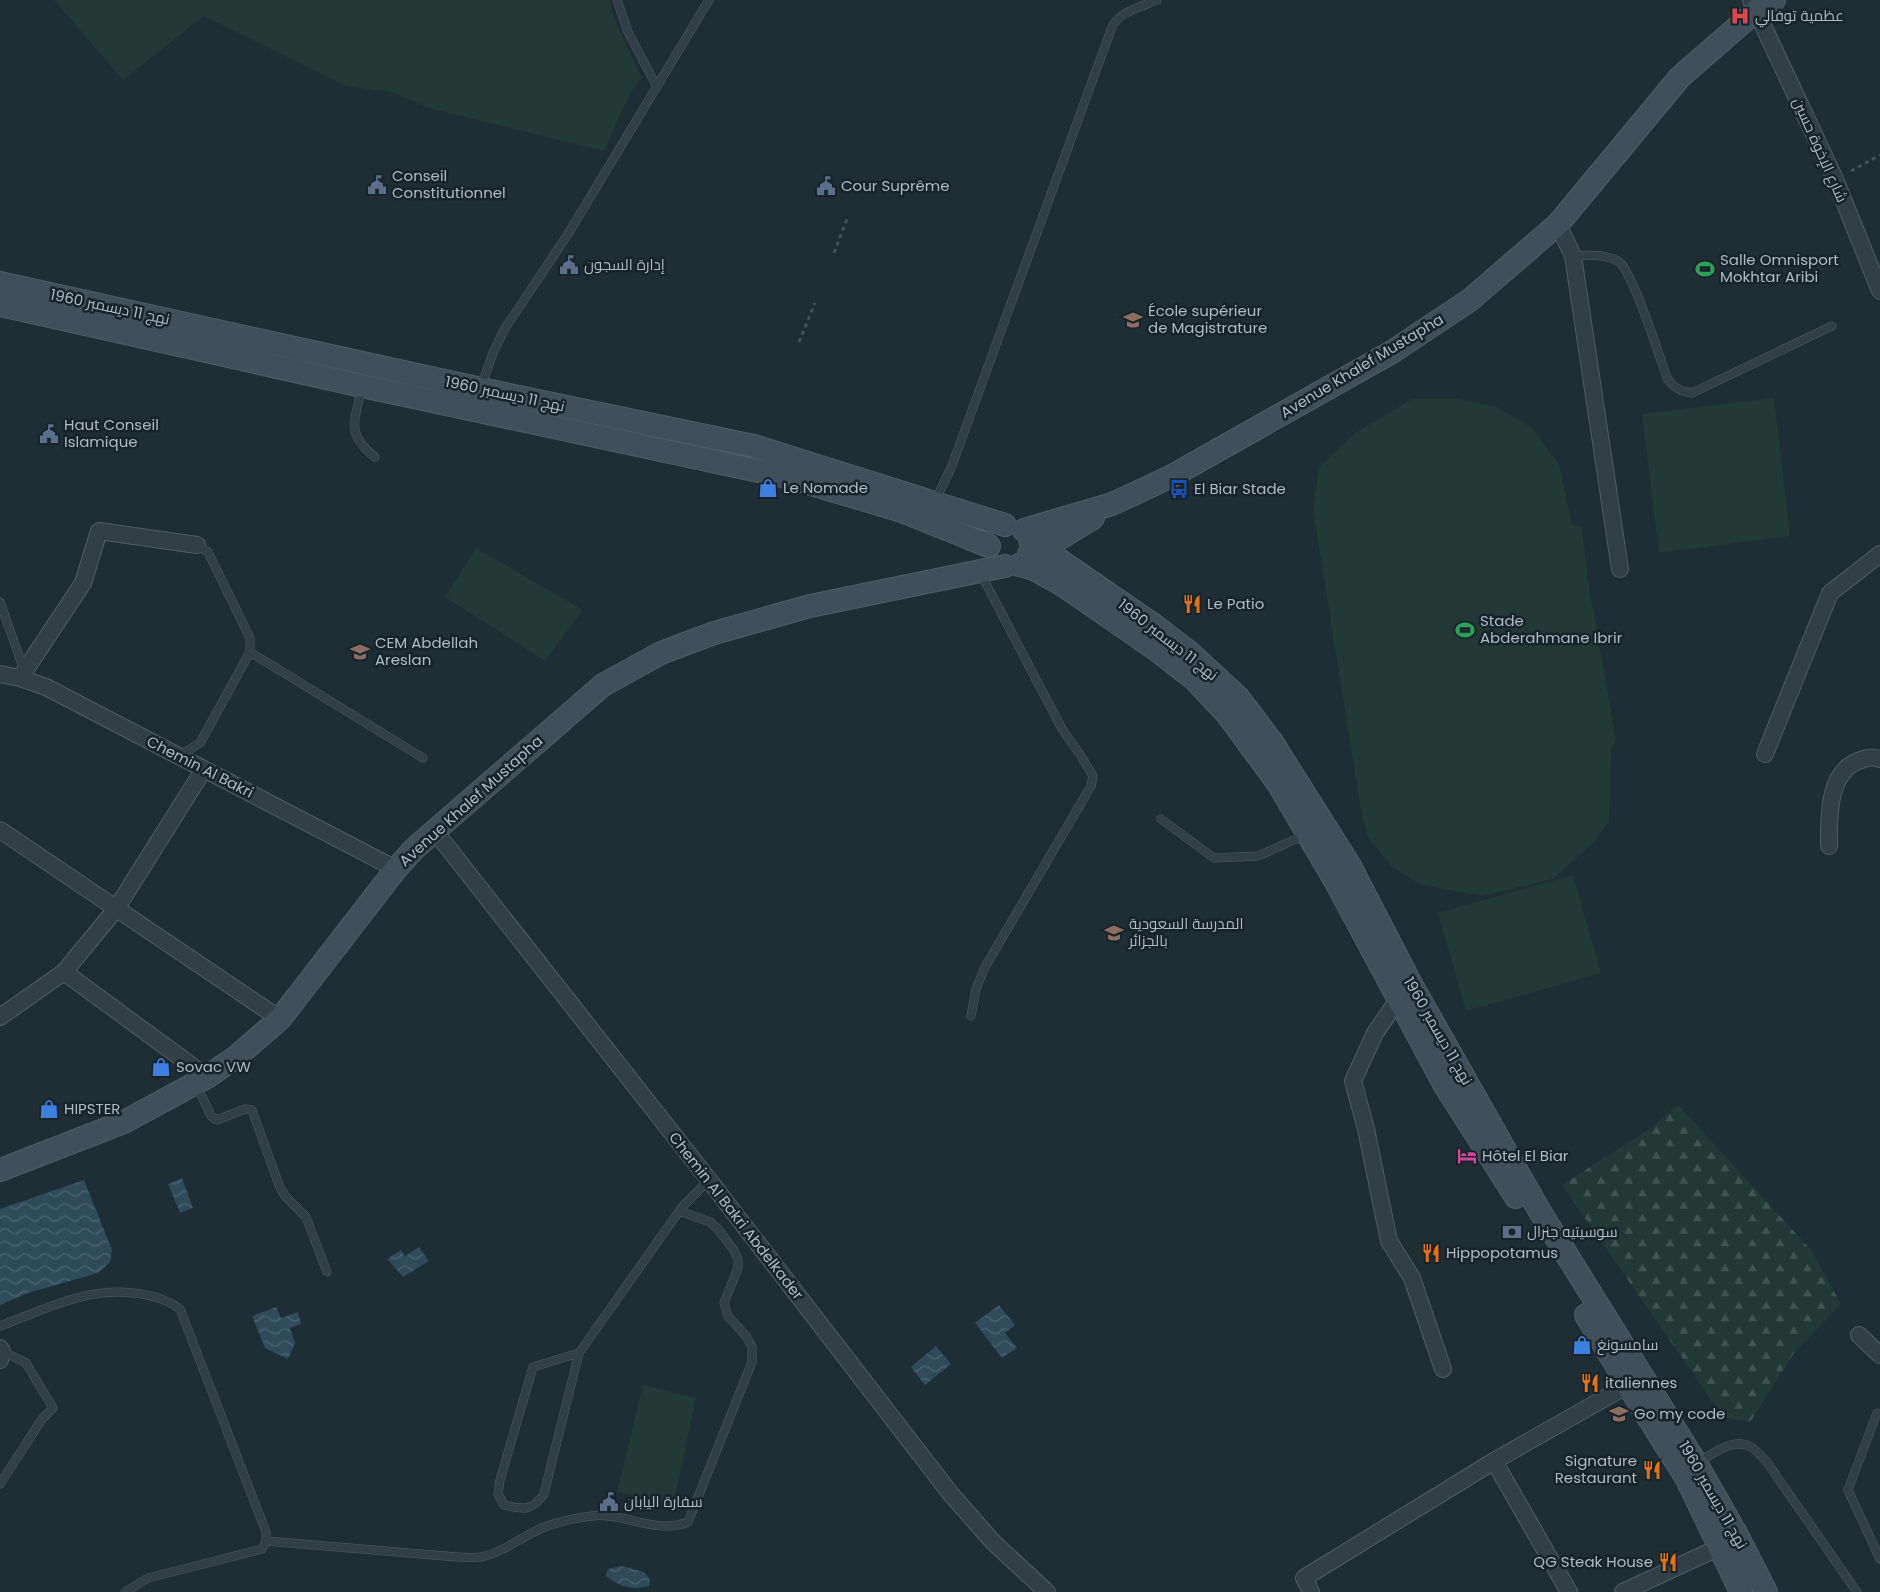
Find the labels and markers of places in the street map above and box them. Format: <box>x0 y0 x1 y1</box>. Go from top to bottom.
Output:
hospital icon: عظمية توفالي <box>1729 5 1751 27</box>
place label: عظمية توفالي <box>1755 5 1844 28</box>
place label: Conseil Constitutionnel <box>392 165 506 203</box>
public building icon: Conseil Constitutionnel <box>366 174 388 196</box>
public building icon: Cour Suprême <box>815 175 837 197</box>
place label: Cour Suprême <box>841 175 950 196</box>
place label: Salle Omnisport Mokhtar Aribi <box>1720 249 1839 287</box>
public building icon: إدارة السجون <box>558 254 580 276</box>
place label: إدارة السجون <box>584 254 665 275</box>
sports icon: Salle Omnisport Mokhtar Aribi <box>1694 258 1716 280</box>
place label: École supérieur de Magistrature <box>1148 300 1267 338</box>
school or university icon: École supérieur de Magistrature <box>1122 309 1144 331</box>
place label: Haut Conseil Islamique <box>64 414 159 452</box>
public building icon: Haut Conseil Islamique <box>38 423 60 445</box>
shop icon: Le Nomade <box>757 477 779 499</box>
place label: Le Nomade <box>783 477 868 498</box>
bus stop icon: El Biar Stade <box>1168 478 1190 500</box>
place label: El Biar Stade <box>1194 478 1286 499</box>
restaurant icon: Le Patio <box>1181 593 1203 615</box>
place label: Le Patio <box>1207 593 1264 614</box>
place label: Stade Abderahmane Ibrir <box>1480 610 1623 648</box>
sports icon: Stade Abderahmane Ibrir <box>1454 619 1476 641</box>
place label: CEM Abdellah Areslan <box>375 632 478 670</box>
school or university icon: CEM Abdellah Areslan <box>349 641 371 663</box>
place label: المدرسة السعودية بالجزائر <box>1128 913 1244 951</box>
school or university icon: المدرسة السعودية بالجزائر <box>1103 922 1125 944</box>
shop icon: Sovac VW <box>150 1056 172 1078</box>
place label: Sovac VW <box>176 1056 251 1077</box>
shop icon: HIPSTER <box>38 1098 60 1120</box>
place label: HIPSTER <box>64 1098 121 1119</box>
hotel icon: Hôtel El Biar <box>1456 1145 1478 1167</box>
place label: Hôtel El Biar <box>1482 1145 1569 1166</box>
bank icon: سوسيتيه جنرال <box>1501 1221 1523 1243</box>
place label: سوسيتيه جنرال <box>1527 1221 1618 1242</box>
restaurant icon: Hippopotamus <box>1420 1242 1442 1264</box>
place label: Hippopotamus <box>1446 1242 1558 1263</box>
shop icon: سامسونغ <box>1571 1334 1593 1356</box>
place label: سامسونغ <box>1597 1334 1659 1356</box>
restaurant icon: italiennes <box>1579 1372 1601 1394</box>
place label: italiennes <box>1605 1372 1677 1393</box>
school or university icon: Go my code <box>1608 1403 1630 1425</box>
place label: Go my code <box>1634 1403 1725 1424</box>
place label: Signature Restaurant <box>1555 1450 1637 1488</box>
restaurant icon: Signature Restaurant <box>1641 1459 1663 1481</box>
public building icon: سفارة اليابان <box>598 1491 620 1513</box>
place label: سفارة اليابان <box>624 1491 703 1512</box>
place label: QG Steak House <box>1533 1551 1653 1572</box>
restaurant icon: QG Steak House <box>1657 1551 1679 1573</box>

